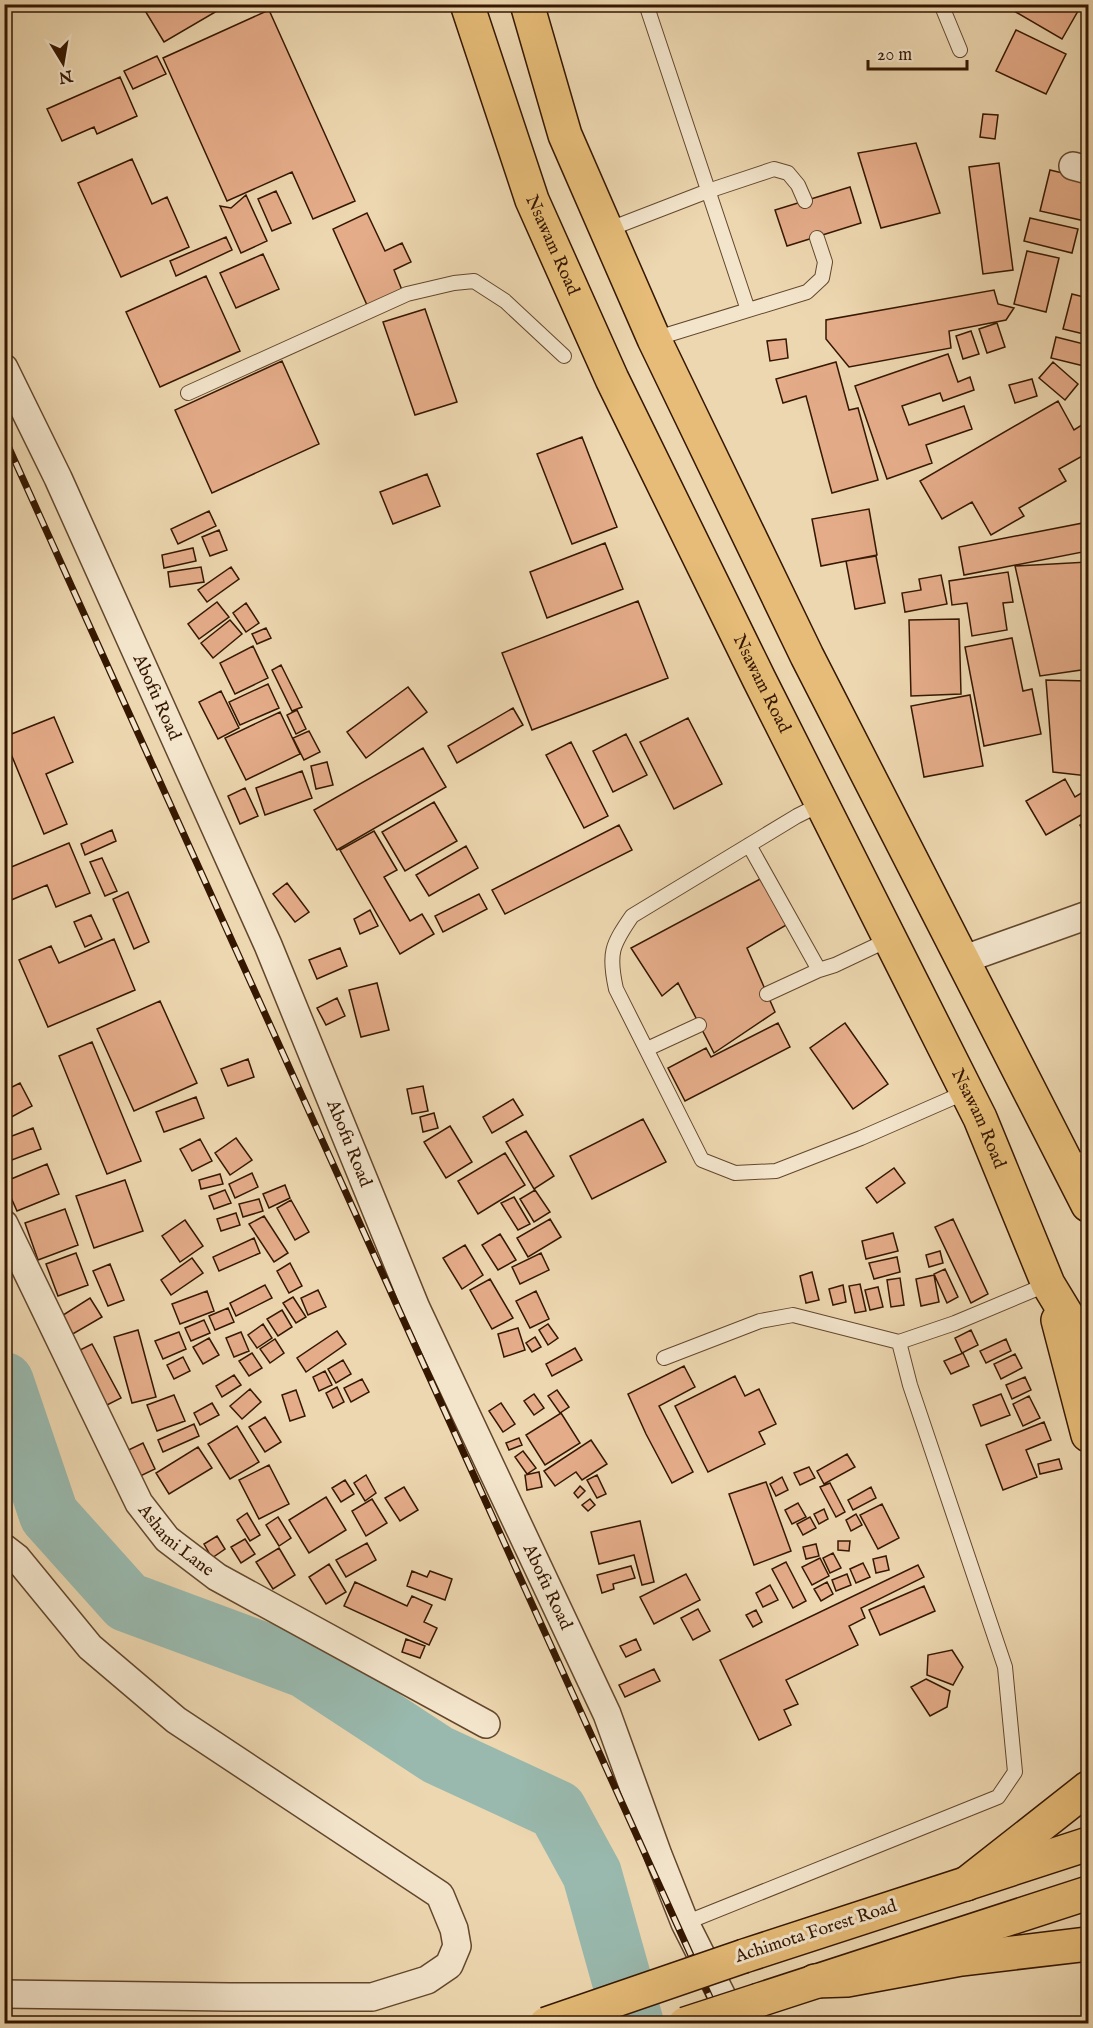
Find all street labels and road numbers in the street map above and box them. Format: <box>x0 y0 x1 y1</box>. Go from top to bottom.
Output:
street label: Nsawam Road <box>520 192 585 299</box>
street label: Nsawam Road <box>727 631 796 737</box>
street label: Abofu Road <box>127 650 186 744</box>
street label: Nsawam Road <box>946 1065 1011 1172</box>
street label: Abofu Road <box>321 1096 377 1191</box>
street label: Ashami Lane <box>132 1499 218 1582</box>
street label: Abofu Road <box>517 1540 577 1634</box>
street label: Achimota Forest Road <box>731 1895 900 1969</box>

